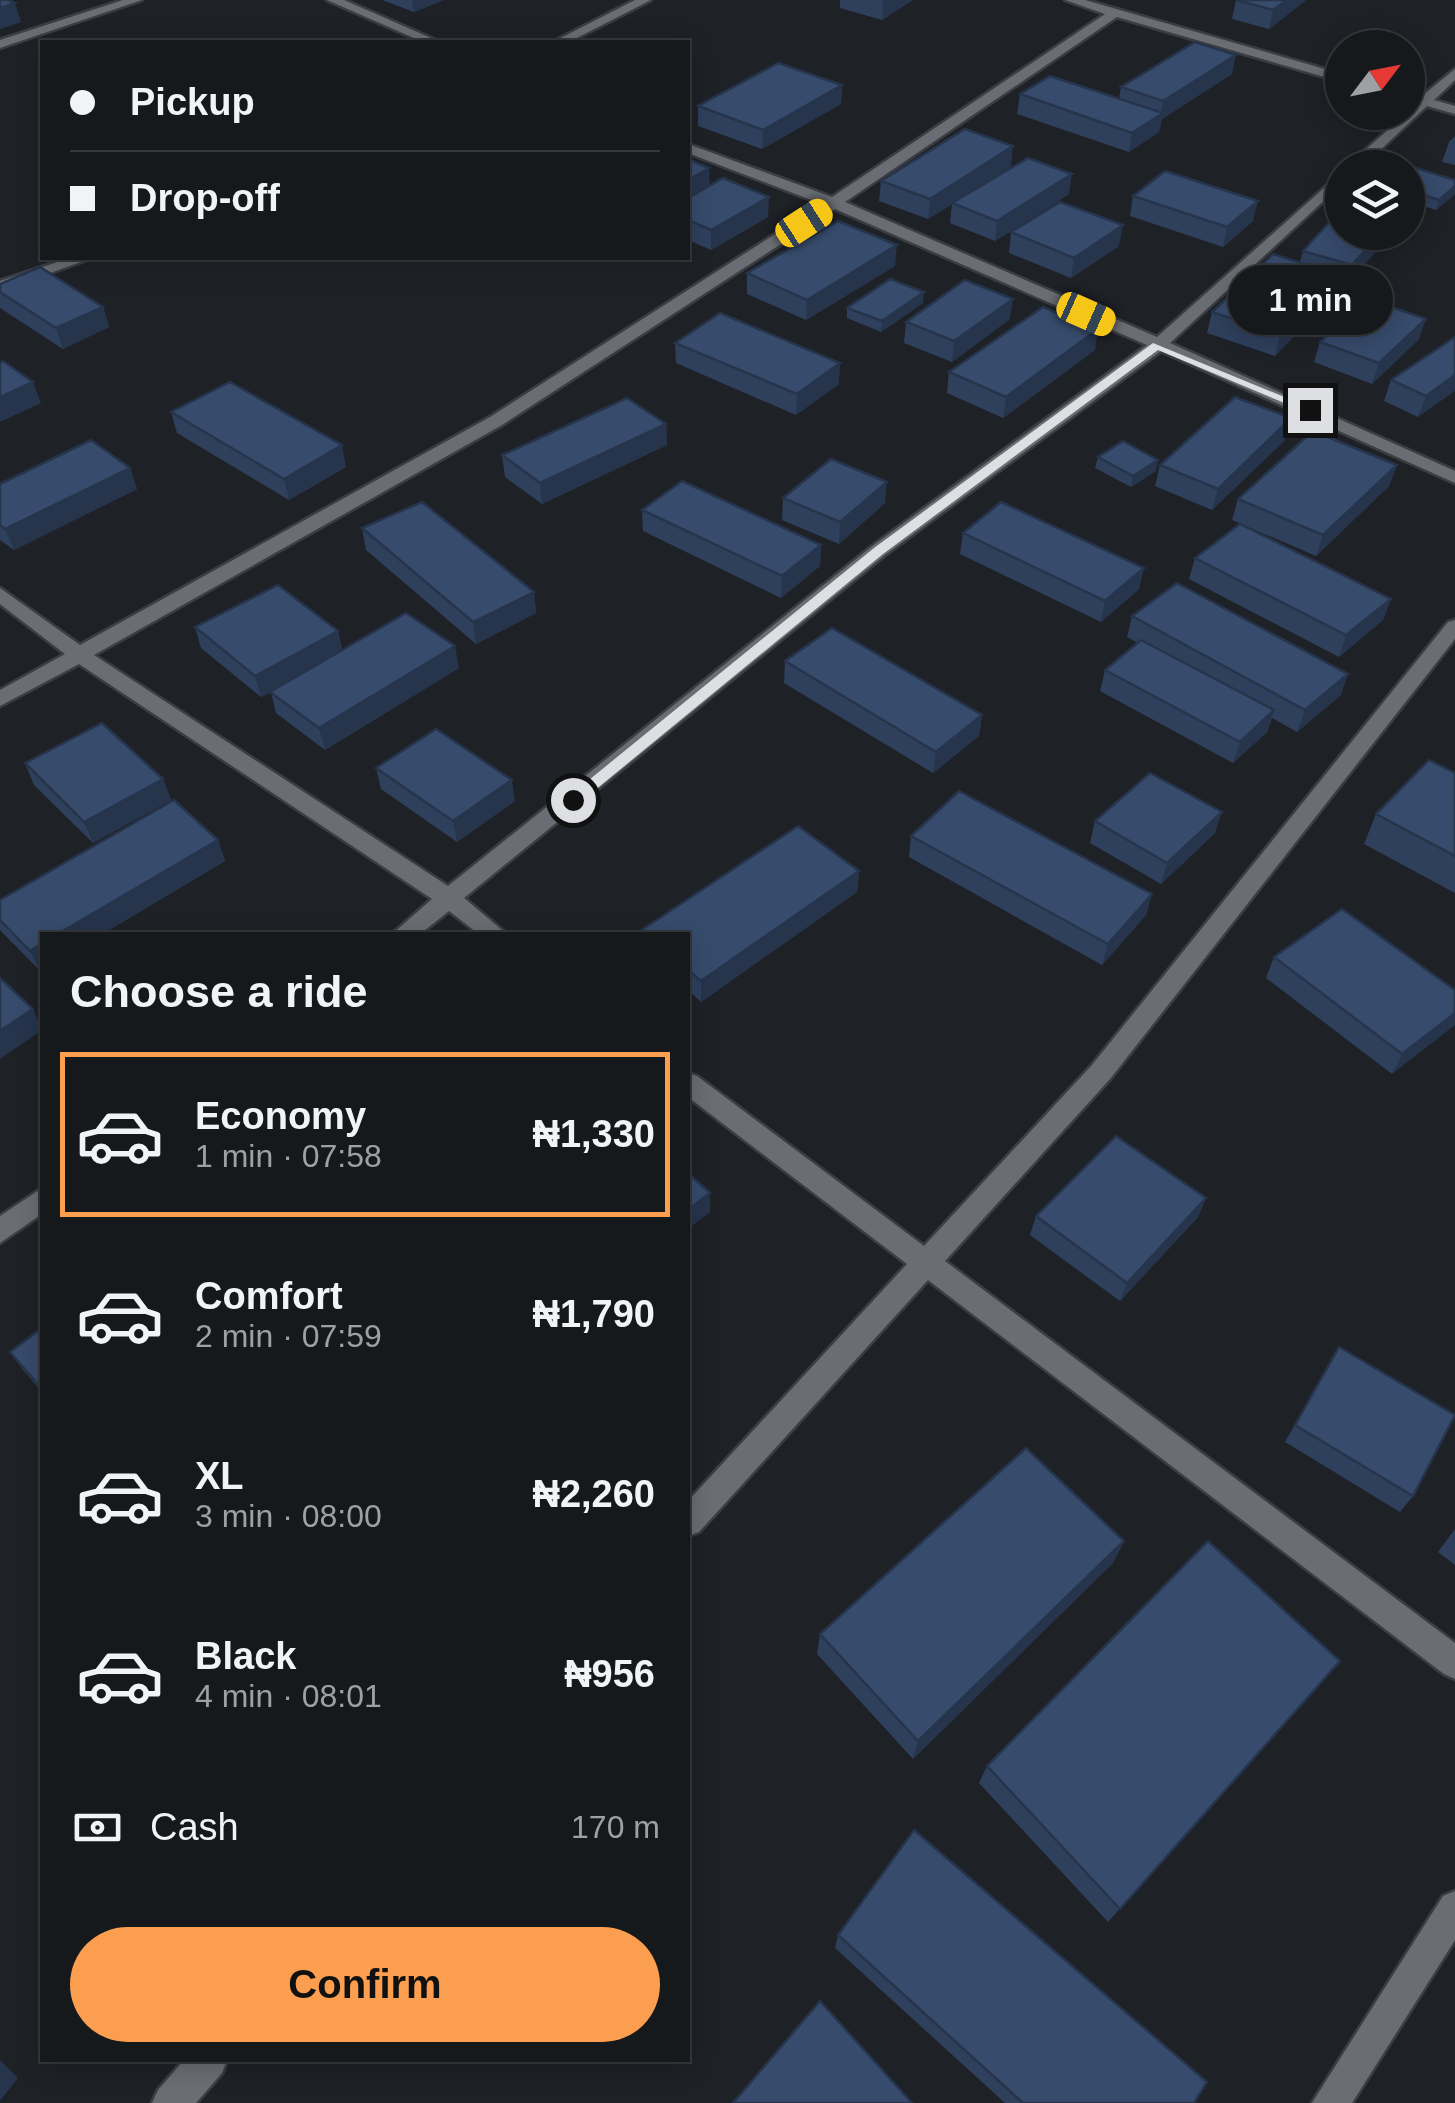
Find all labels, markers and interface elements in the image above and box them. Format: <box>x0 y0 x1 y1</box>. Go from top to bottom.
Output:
north arrow <box>1325 30 1425 130</box>
map controls <box>1325 30 1425 250</box>
text: Pickup <box>130 81 255 123</box>
button: layers <box>1325 150 1425 250</box>
text: Drop-off <box>130 177 280 219</box>
car <box>771 194 837 252</box>
callout: 1 min <box>1228 265 1392 335</box>
text: 1 min <box>1269 282 1352 318</box>
car <box>1052 288 1120 340</box>
route end <box>1288 388 1333 433</box>
route start <box>551 778 596 823</box>
text: Choose a ride <box>70 966 368 1017</box>
icon: car <box>75 1090 165 1180</box>
text: Economy <box>195 1095 366 1137</box>
text: ₦1,330 <box>532 1113 655 1155</box>
text: 1 min · 07:58 <box>195 1138 382 1174</box>
icon: car <box>75 1270 165 1360</box>
text: Comfort <box>195 1275 343 1317</box>
text: ₦1,790 <box>532 1293 655 1335</box>
text: 2 min · 07:59 <box>195 1318 382 1354</box>
icon: car <box>75 1450 165 1540</box>
text: XL <box>195 1455 244 1497</box>
text: ₦2,260 <box>532 1473 655 1515</box>
text: 3 min · 08:00 <box>195 1498 382 1534</box>
icon: car <box>75 1630 165 1720</box>
text: Black <box>195 1635 296 1677</box>
text: ₦956 <box>564 1653 655 1695</box>
text: 4 min · 08:01 <box>195 1678 382 1714</box>
icon: cash <box>70 1800 125 1855</box>
text: Cash <box>150 1806 239 1848</box>
text: 170 m <box>571 1809 660 1845</box>
button: Confirm <box>70 1927 660 2042</box>

